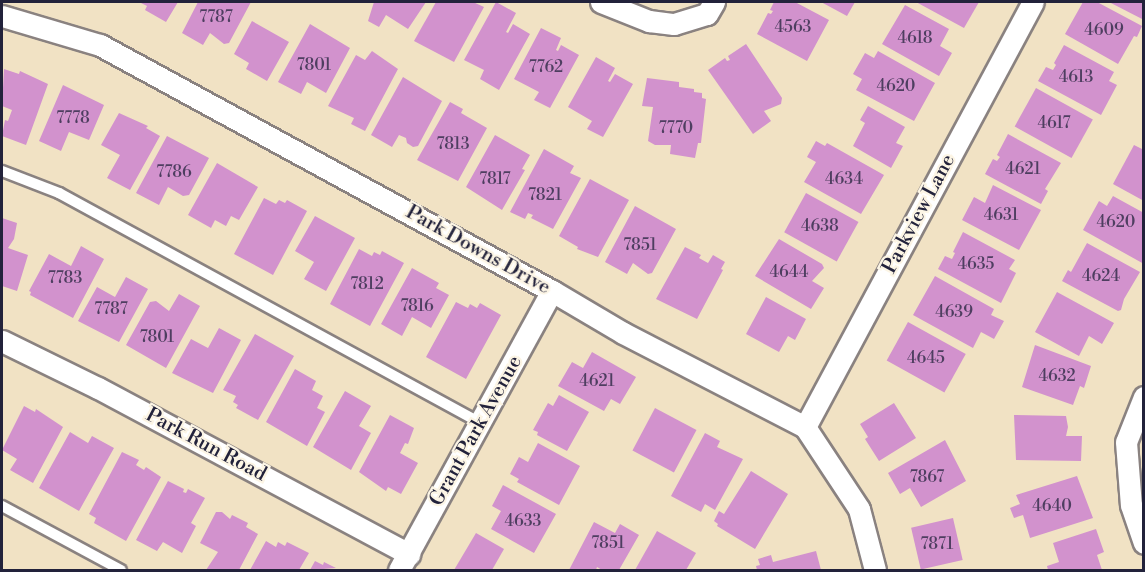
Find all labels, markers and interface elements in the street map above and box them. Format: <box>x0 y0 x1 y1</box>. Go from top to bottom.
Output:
house number: 7787 <box>199 7 233 27</box>
house number: 4563 <box>775 17 811 37</box>
house number: 4609 <box>1084 20 1124 40</box>
house number: 4618 <box>897 28 933 48</box>
house number: 7801 <box>297 55 331 75</box>
house number: 7762 <box>529 57 563 77</box>
house number: 4613 <box>1059 67 1093 87</box>
house number: 4620 <box>877 76 915 96</box>
house number: 7778 <box>56 108 90 128</box>
house number: 4617 <box>1038 113 1070 133</box>
house number: 7770 <box>659 118 693 138</box>
house number: 7813 <box>437 134 469 154</box>
street label: Parkview Lane <box>878 150 960 278</box>
house number: 4621 <box>1005 159 1041 179</box>
house number: 7786 <box>156 162 192 182</box>
house number: 7817 <box>479 169 511 189</box>
house number: 4634 <box>825 169 863 189</box>
house number: 7821 <box>528 185 562 205</box>
street label: Park Downs Drive <box>402 200 554 300</box>
house number: 4631 <box>984 205 1018 225</box>
house number: 4620 <box>1097 212 1135 232</box>
house number: 4638 <box>801 216 839 236</box>
house number: 7851 <box>623 235 657 255</box>
house number: 4635 <box>958 254 994 274</box>
house number: 4644 <box>770 262 808 282</box>
house number: 4624 <box>1082 266 1120 286</box>
house number: 7783 <box>48 268 82 288</box>
house number: 7812 <box>350 274 384 294</box>
house number: 7816 <box>400 296 434 316</box>
house number: 7787 <box>94 299 128 319</box>
house number: 4639 <box>935 302 973 322</box>
house number: 7801 <box>140 327 174 347</box>
house number: 4645 <box>907 348 945 368</box>
street label: Grant Park Avenue <box>425 352 527 510</box>
house number: 4632 <box>1038 366 1076 386</box>
house number: 4621 <box>579 371 615 391</box>
street label: Park Run Road <box>141 403 271 487</box>
house number: 7867 <box>910 467 944 487</box>
house number: 4640 <box>1032 496 1072 516</box>
house number: 4633 <box>505 511 541 531</box>
house number: 7851 <box>591 533 625 553</box>
house number: 7871 <box>921 534 953 554</box>

